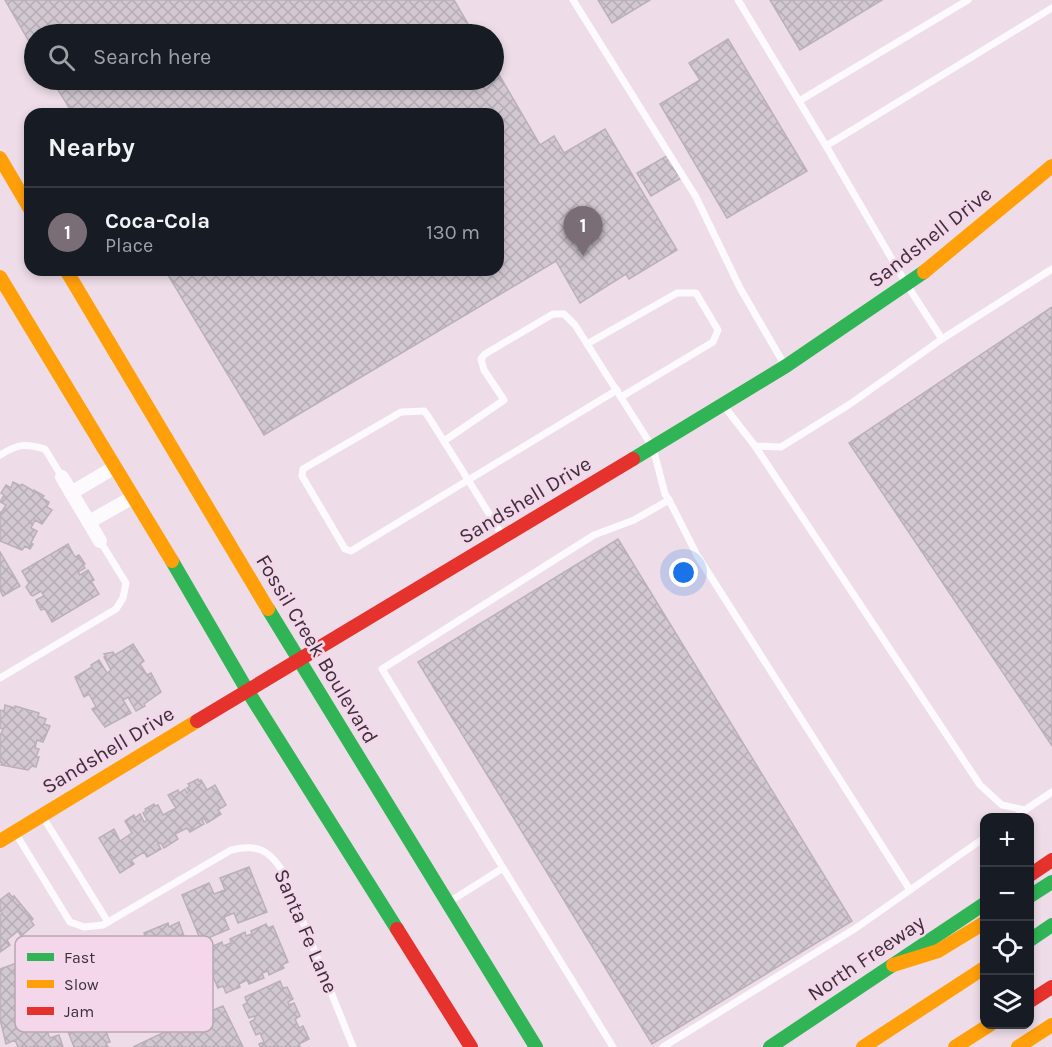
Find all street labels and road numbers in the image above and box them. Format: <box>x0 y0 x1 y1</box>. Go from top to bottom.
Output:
street label: Sandshell Drive <box>864 181 996 293</box>
street label: Sandshell Drive <box>455 451 595 549</box>
street label: Fossil Creek Boulevard <box>251 550 383 748</box>
street label: Sandshell Drive <box>38 701 178 799</box>
street label: Santa Fe Lane <box>269 865 343 997</box>
street label: North Freeway <box>803 910 929 1006</box>

